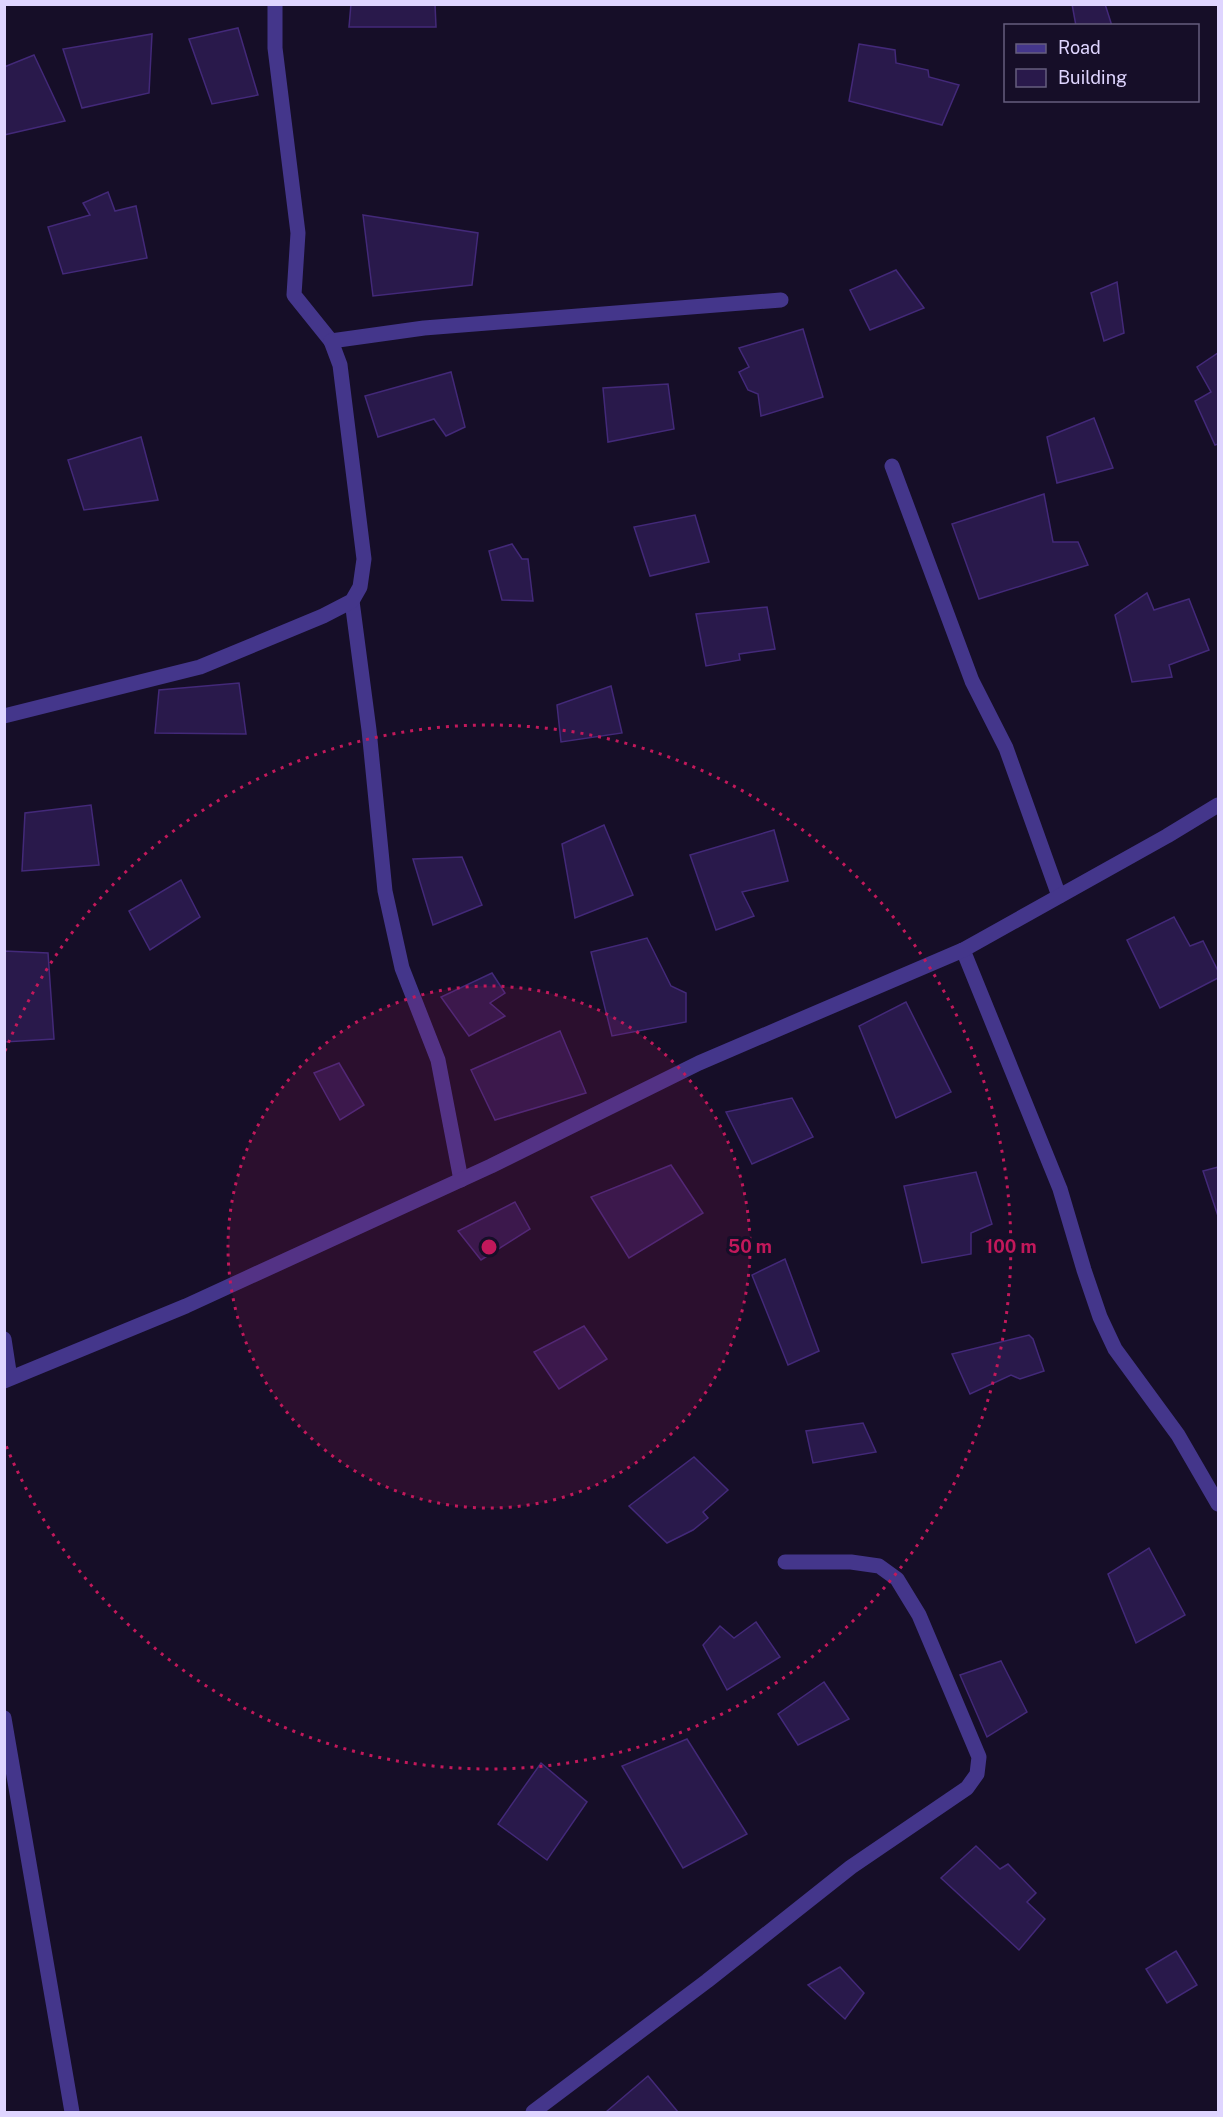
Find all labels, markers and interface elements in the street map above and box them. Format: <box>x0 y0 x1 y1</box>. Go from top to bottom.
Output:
legend <box>1004 24 1199 102</box>
text: Road <box>1058 37 1101 58</box>
text: Building <box>1058 67 1127 88</box>
text: 50 m <box>728 1236 772 1257</box>
text: 100 m <box>985 1236 1037 1257</box>
centre of rings <box>479 1237 499 1257</box>

